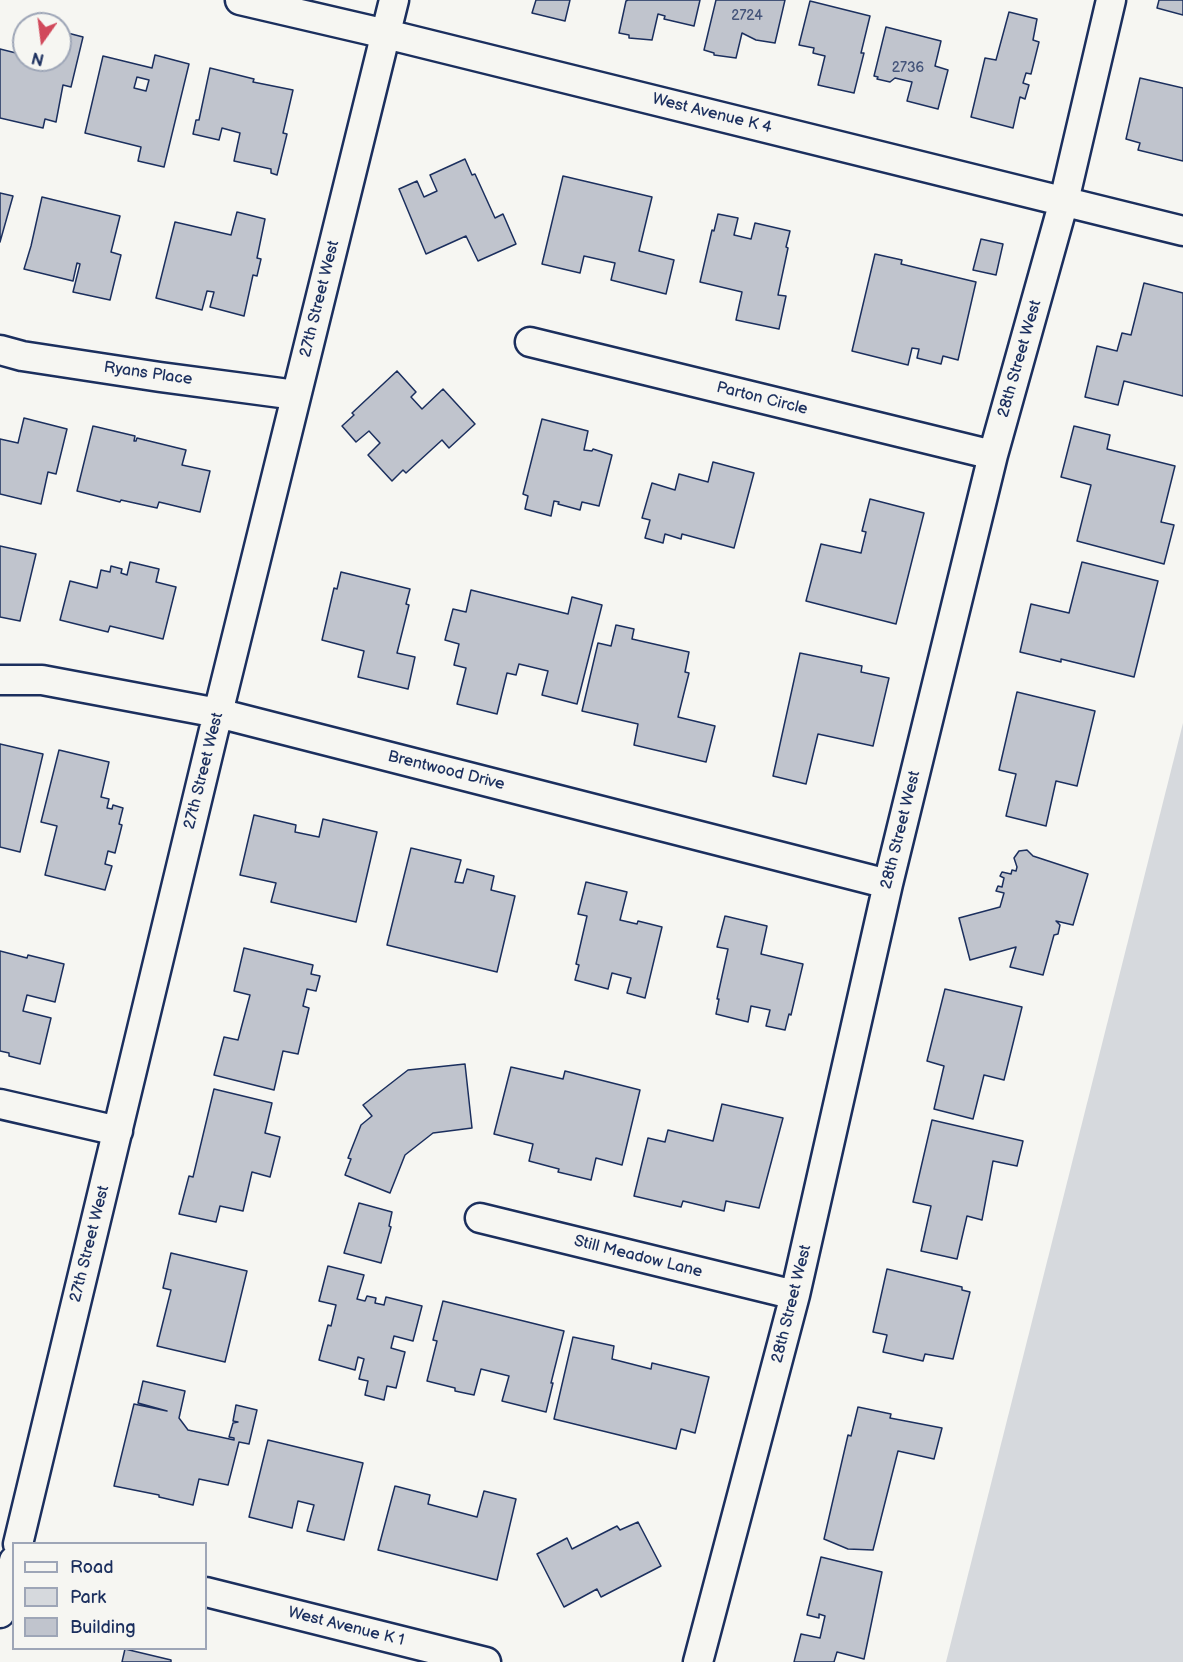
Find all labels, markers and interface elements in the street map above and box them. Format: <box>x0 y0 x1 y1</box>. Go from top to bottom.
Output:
house number: 2724 <box>731 8 763 24</box>
north arrow <box>12 12 72 72</box>
text: N <box>30 47 46 69</box>
house number: 2736 <box>892 60 924 76</box>
street label: West Avenue K 4 <box>650 90 774 138</box>
street label: 27th Street West <box>296 239 344 359</box>
street label: 28th Street West <box>994 298 1046 420</box>
street label: Ryans Place <box>102 358 194 390</box>
street label: Parton Circle <box>714 378 810 420</box>
street label: 27th Street West <box>180 711 228 831</box>
street label: Brentwood Drive <box>386 747 506 795</box>
street label: 28th Street West <box>877 769 925 891</box>
street label: 27th Street West <box>66 1184 114 1304</box>
street label: Still Meadow Lane <box>572 1232 704 1282</box>
street label: 28th Street West <box>768 1243 816 1365</box>
legend <box>12 1542 207 1650</box>
text: Road <box>70 1557 114 1578</box>
text: Park <box>70 1587 106 1608</box>
street label: West Avenue K 1 <box>286 1603 406 1651</box>
text: Building <box>70 1617 136 1638</box>

